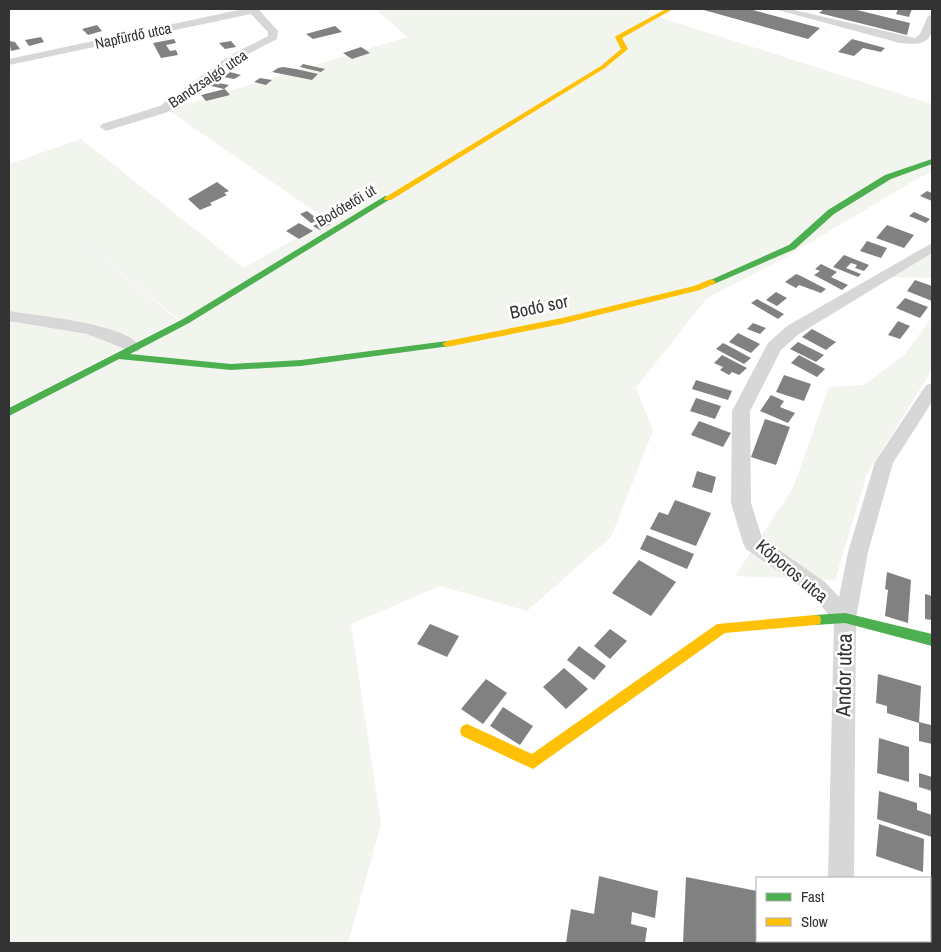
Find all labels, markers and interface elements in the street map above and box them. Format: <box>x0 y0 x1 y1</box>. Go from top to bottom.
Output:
street label: Napfürdő utca <box>93 17 173 54</box>
street label: Bandzsalgó utca <box>164 44 251 113</box>
street label: Bodótetői út <box>312 179 380 232</box>
street label: Bodó sor <box>507 288 570 325</box>
street label: Kőporos utca <box>751 533 834 608</box>
street label: Andor utca <box>828 633 859 718</box>
legend <box>756 877 931 942</box>
text: Fast <box>801 886 825 907</box>
text: Slow <box>801 911 828 932</box>

